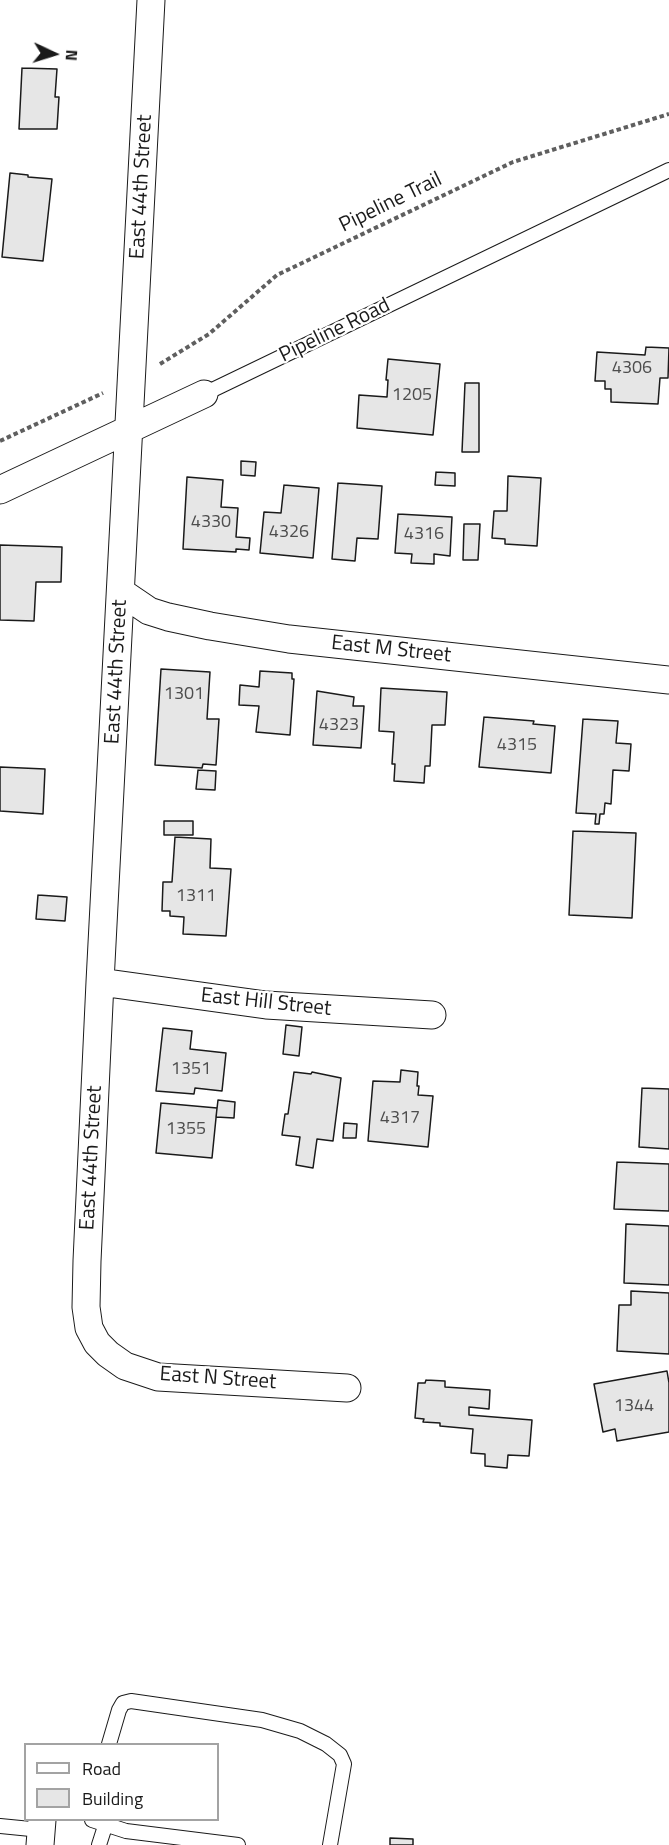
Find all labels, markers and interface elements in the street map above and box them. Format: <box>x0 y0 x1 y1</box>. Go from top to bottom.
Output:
north arrow <box>24 24 84 84</box>
text: N <box>60 49 84 62</box>
street label: East 44th Street <box>126 114 158 260</box>
street label: Pipeline Trail <box>336 167 446 239</box>
street label: Pipeline Road <box>275 293 395 369</box>
house number: 4306 <box>612 358 652 380</box>
house number: 1205 <box>392 385 432 407</box>
house number: 4330 <box>191 512 231 534</box>
house number: 4326 <box>269 522 309 544</box>
house number: 4316 <box>404 524 444 546</box>
street label: East 44th Street <box>101 599 133 745</box>
street label: East M Street <box>330 631 452 669</box>
house number: 1301 <box>164 684 204 706</box>
house number: 4323 <box>319 715 359 737</box>
house number: 4315 <box>497 735 537 757</box>
house number: 1311 <box>176 886 216 908</box>
street label: East Hill Street <box>199 984 333 1022</box>
house number: 1351 <box>171 1059 211 1081</box>
street label: East 44th Street <box>76 1085 108 1231</box>
house number: 4317 <box>380 1108 420 1130</box>
house number: 1355 <box>166 1119 206 1141</box>
street label: East N Street <box>159 1362 277 1396</box>
house number: 1344 <box>614 1396 654 1418</box>
legend <box>24 1743 219 1821</box>
text: Road <box>82 1755 121 1782</box>
text: Building <box>82 1785 143 1812</box>

